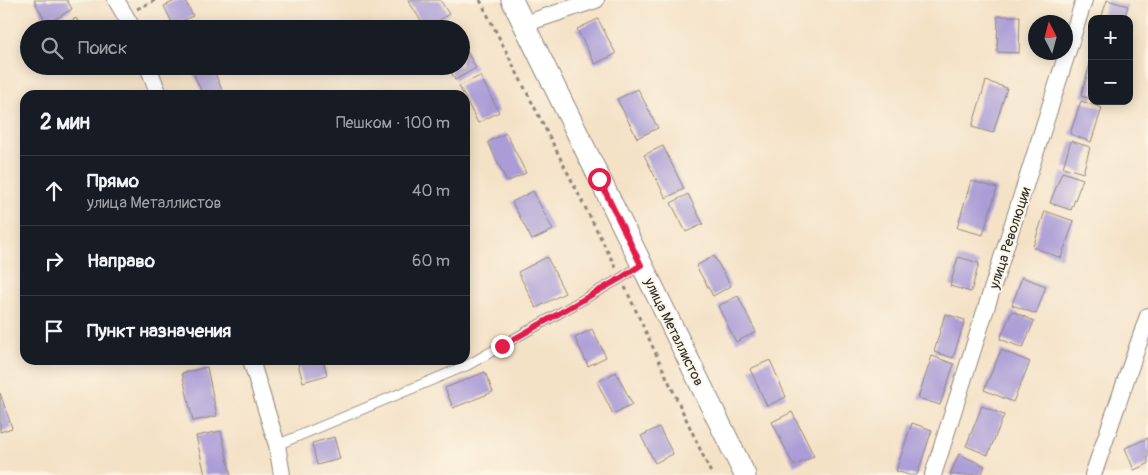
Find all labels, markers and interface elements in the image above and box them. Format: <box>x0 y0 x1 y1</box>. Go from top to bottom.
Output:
north arrow <box>1028 15 1073 60</box>
map controls <box>1088 15 1133 105</box>
button: + <box>1088 15 1133 60</box>
search box <box>20 20 470 75</box>
icon: search <box>38 34 66 62</box>
text: Поиск <box>78 36 128 60</box>
button: − <box>1088 60 1133 105</box>
text: 2 мин <box>40 109 90 136</box>
text: Пешком · 100 m <box>336 113 450 133</box>
route start <box>588 168 611 191</box>
text: Прямо <box>87 169 139 193</box>
icon: ahead <box>40 177 68 205</box>
text: 40 m <box>412 181 450 201</box>
street label: улица Революции <box>985 185 1034 292</box>
text: улица Металлистов <box>87 193 221 213</box>
icon: right <box>40 247 68 275</box>
text: Направо <box>87 249 155 273</box>
text: 60 m <box>412 251 450 271</box>
street label: улица Металлистов <box>640 275 707 389</box>
icon: arrive <box>40 317 68 345</box>
text: Пункт назначения <box>87 319 231 343</box>
route end <box>491 335 514 358</box>

